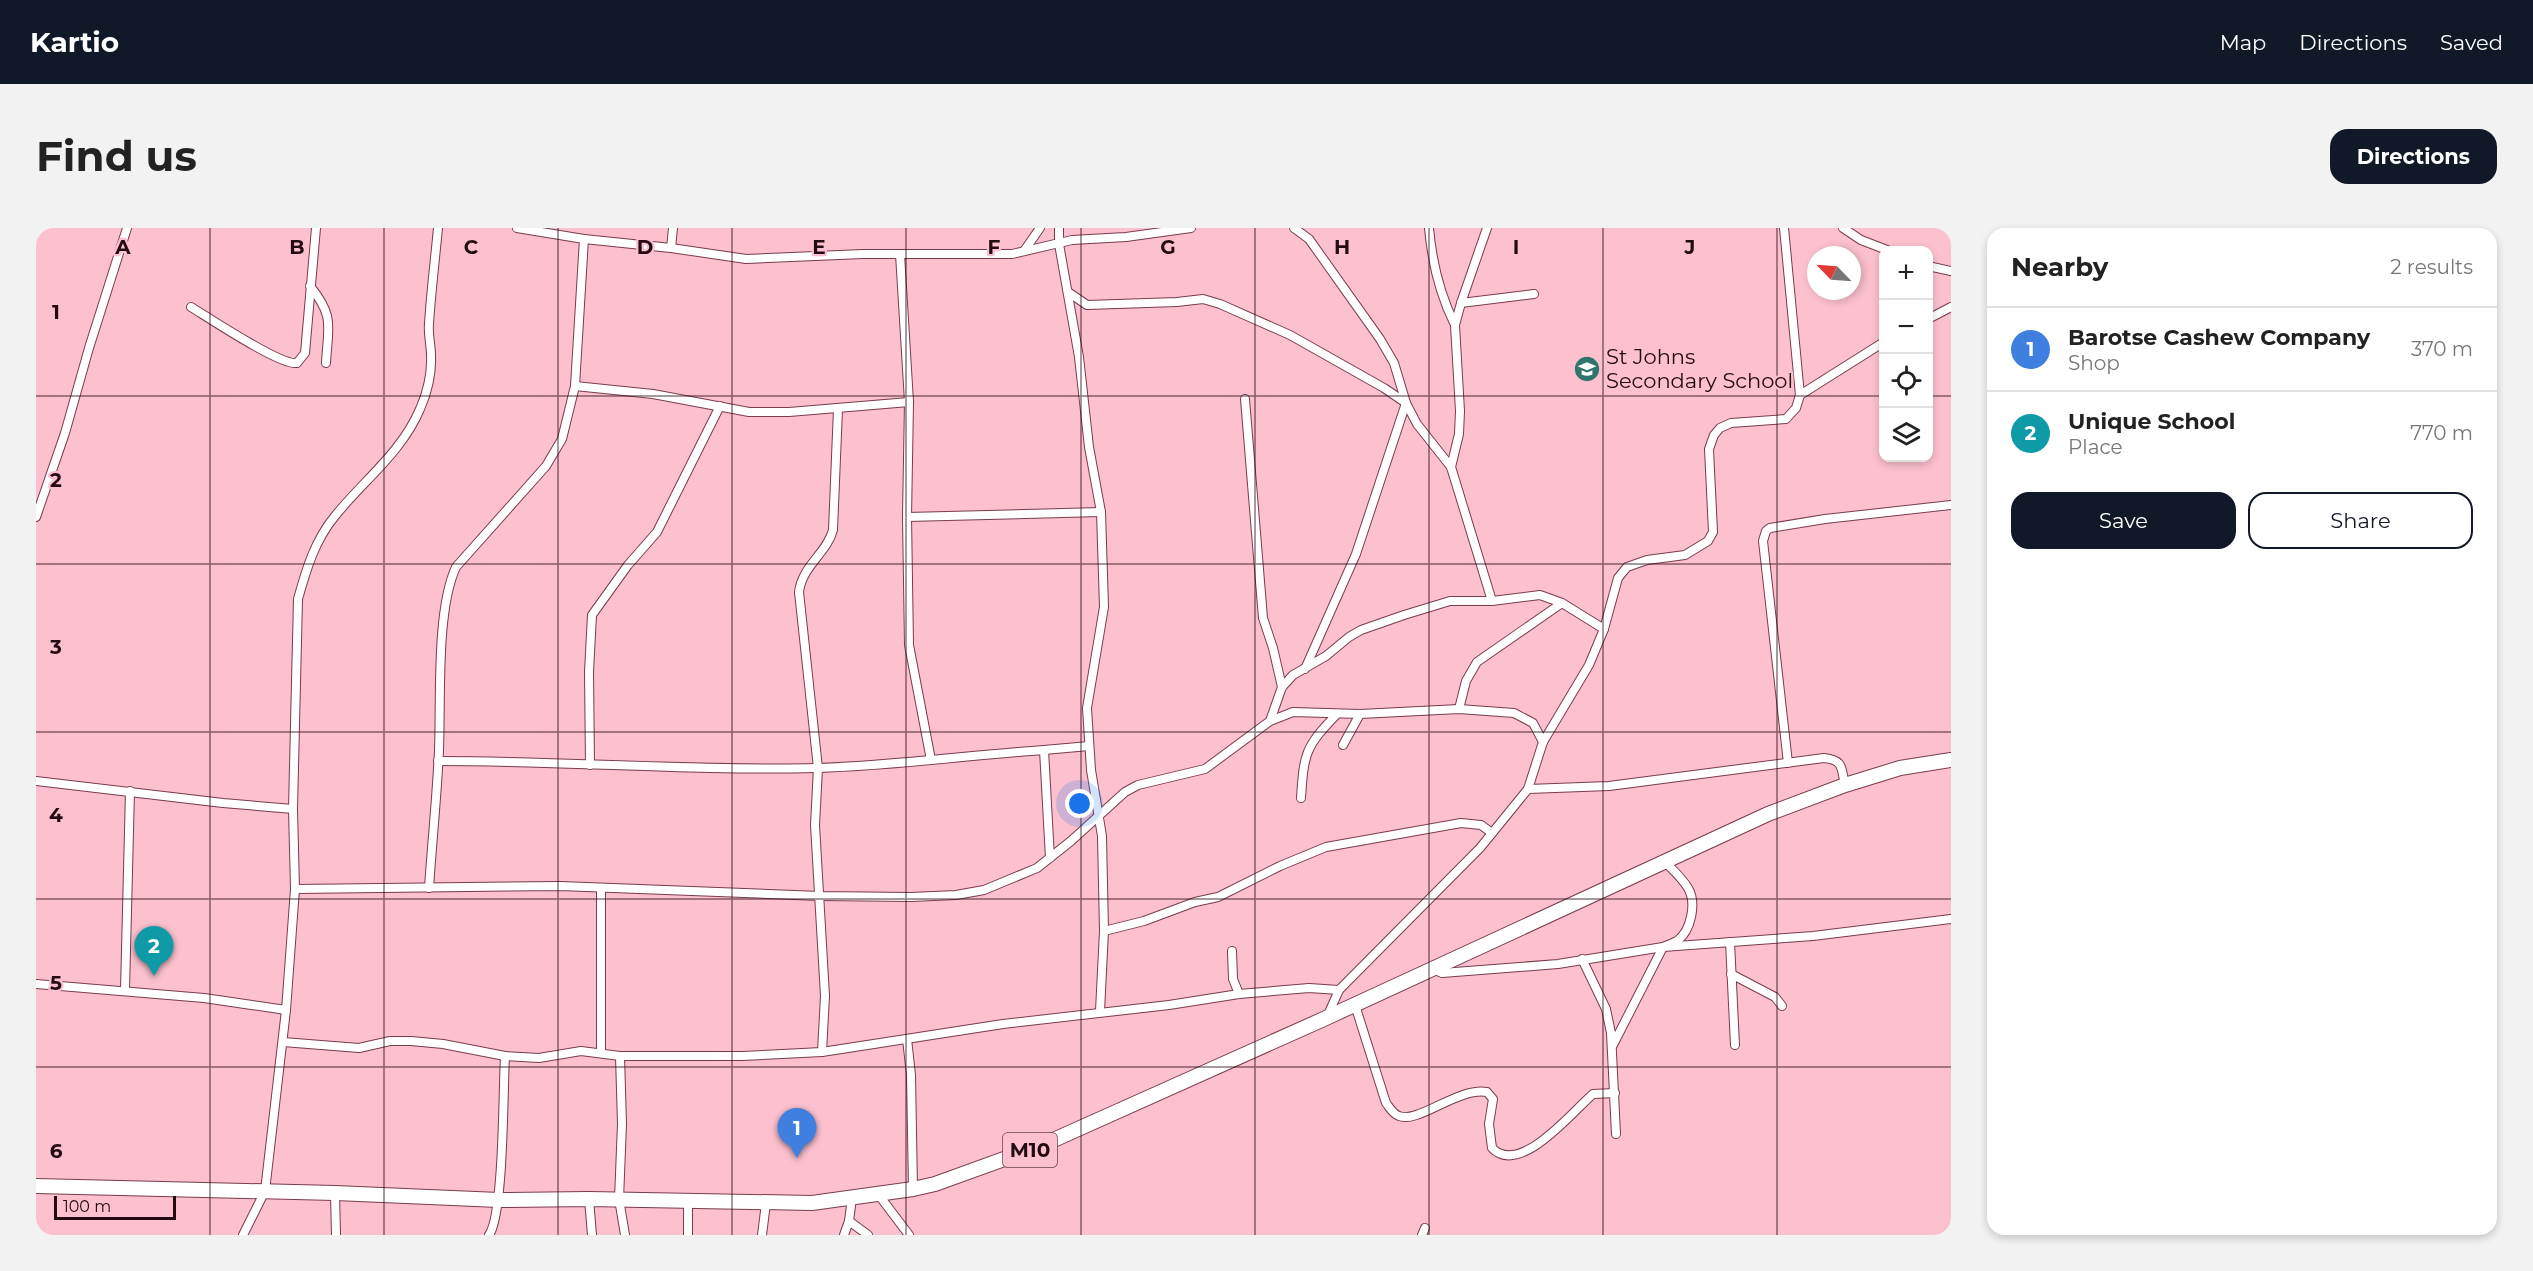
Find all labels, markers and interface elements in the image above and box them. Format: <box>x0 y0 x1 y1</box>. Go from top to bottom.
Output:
text: Kartio <box>30 25 119 59</box>
text: Map <box>2220 30 2266 55</box>
text: Directions <box>2299 30 2407 55</box>
text: Saved <box>2440 30 2503 55</box>
button: Directions <box>2330 129 2497 184</box>
text: Find us <box>36 130 197 182</box>
text: A <box>114 235 131 259</box>
text: B <box>289 235 305 259</box>
text: C <box>464 235 479 259</box>
text: D <box>637 235 653 259</box>
text: E <box>812 235 826 259</box>
text: F <box>988 235 1001 259</box>
text: G <box>1160 235 1176 259</box>
text: H <box>1334 235 1350 259</box>
text: I <box>1513 235 1519 259</box>
text: J <box>1684 235 1695 259</box>
north arrow <box>1807 246 1861 300</box>
map controls <box>1879 246 1933 462</box>
button: + <box>1879 246 1933 300</box>
text: Nearby <box>2011 251 2108 283</box>
text: 2 results <box>2390 255 2473 279</box>
text: 1 <box>52 300 60 324</box>
button: − <box>1879 300 1933 354</box>
text: Barotse Cashew Company <box>2068 324 2370 351</box>
text: 1 <box>2027 337 2034 361</box>
text: 370 m <box>2411 337 2473 361</box>
place label: St Johns Secondary School <box>1606 344 1793 393</box>
text: Shop <box>2068 351 2120 375</box>
school or university icon: St Johns Secondary School <box>1572 354 1602 384</box>
button: locate <box>1879 354 1933 408</box>
button: layers <box>1879 408 1933 462</box>
text: Unique School <box>2068 408 2235 435</box>
text: 2 <box>2025 421 2036 445</box>
text: 770 m <box>2410 421 2473 445</box>
text: Place <box>2068 435 2123 459</box>
text: 2 <box>50 468 62 492</box>
button: Save <box>2011 492 2236 549</box>
button: Share <box>2248 492 2473 549</box>
text: 3 <box>49 635 62 659</box>
your location <box>1065 789 1094 818</box>
text: 4 <box>49 803 63 827</box>
pin: 2 <box>134 926 174 976</box>
text: 5 <box>50 971 62 995</box>
pin: 1 <box>778 1108 816 1158</box>
road number: M10 <box>1003 1133 1057 1167</box>
text: 6 <box>50 1139 63 1163</box>
scale bar <box>54 1193 176 1220</box>
text: 100 m <box>63 1197 111 1216</box>

